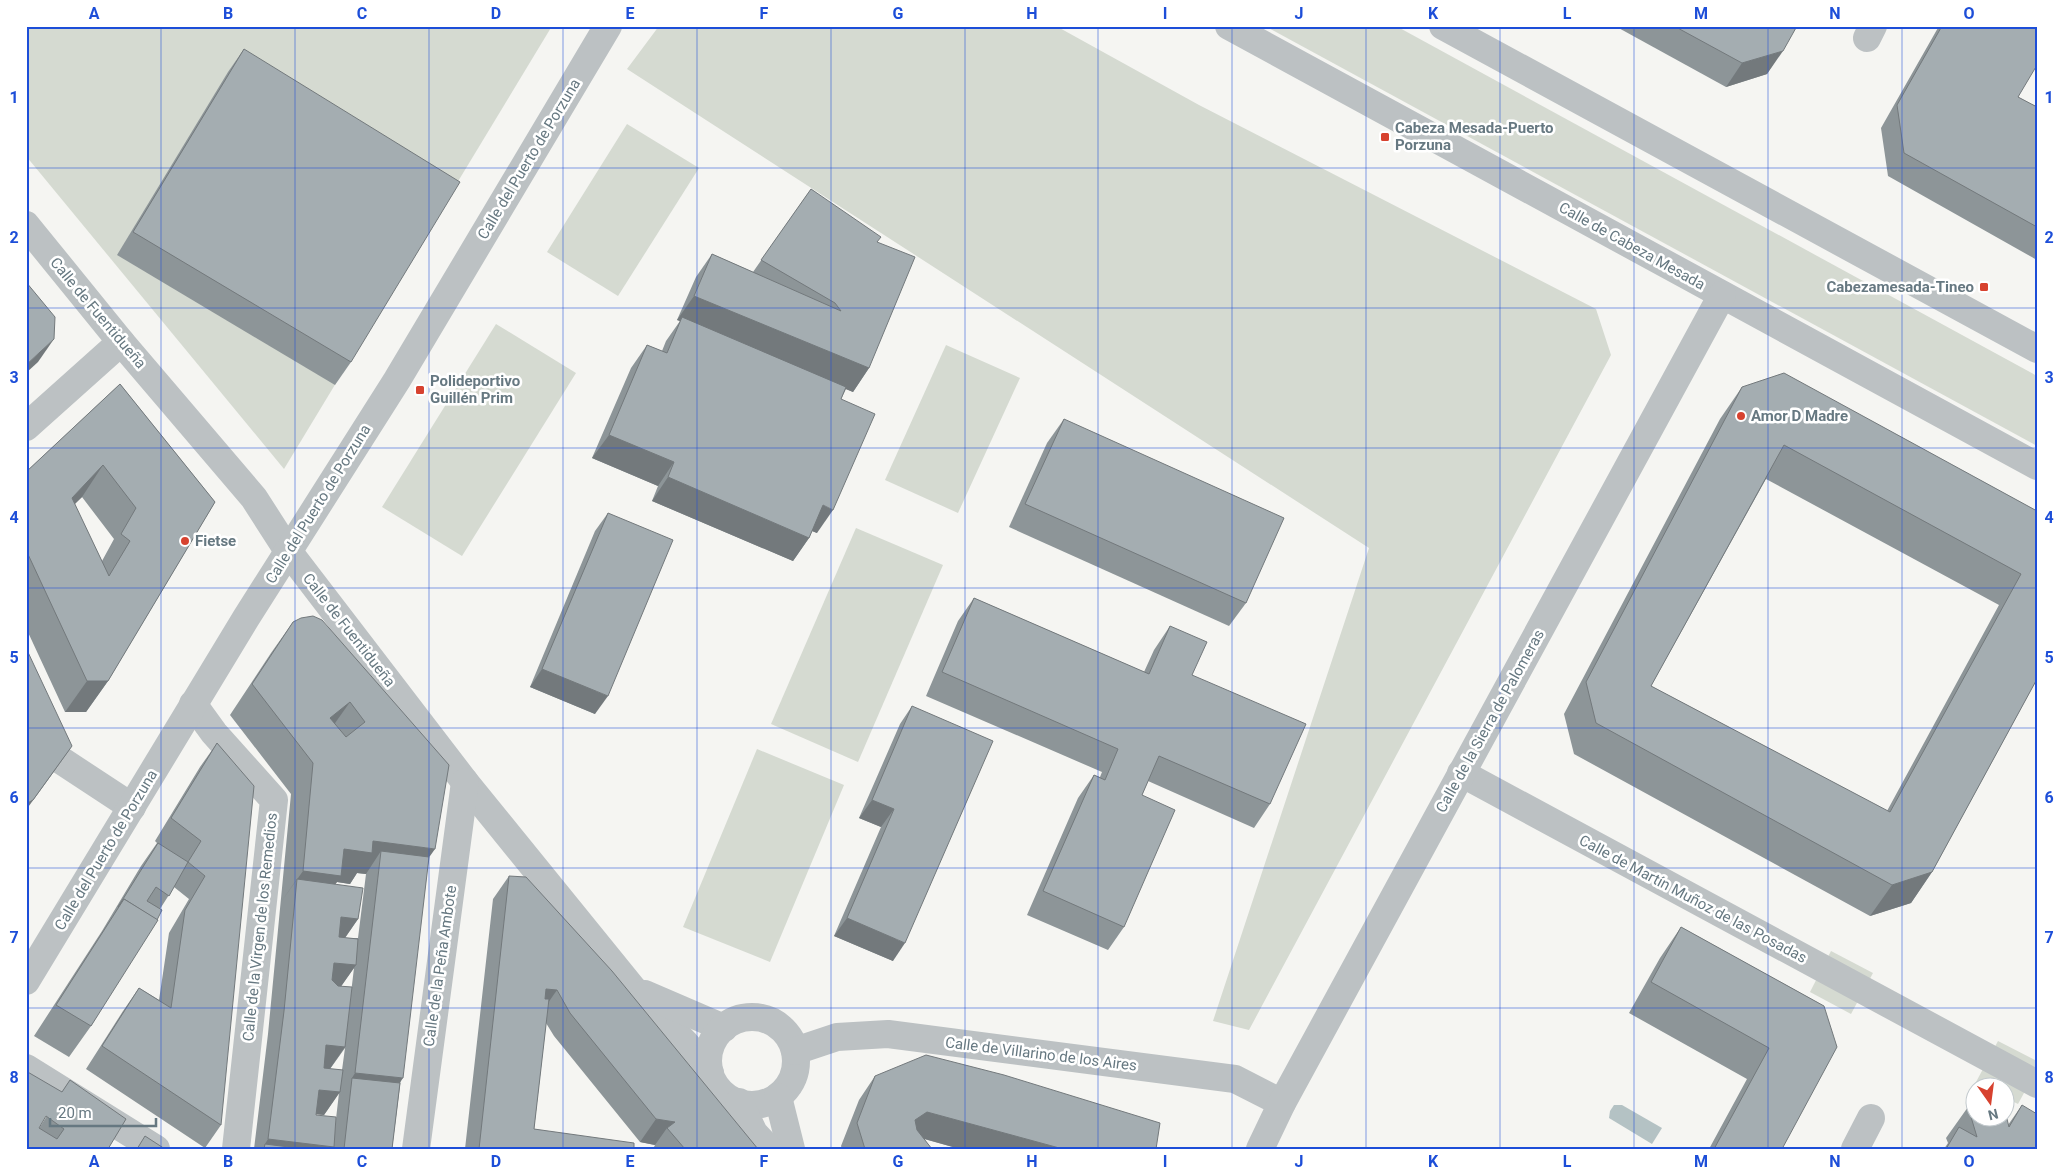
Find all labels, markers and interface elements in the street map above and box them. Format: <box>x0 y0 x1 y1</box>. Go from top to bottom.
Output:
text: A <box>89 4 100 23</box>
text: B <box>223 4 233 23</box>
text: C <box>357 4 367 23</box>
text: D <box>491 4 501 23</box>
text: E <box>626 4 635 23</box>
text: F <box>760 4 769 23</box>
text: G <box>893 4 904 23</box>
text: H <box>1026 4 1038 23</box>
text: I <box>1163 4 1167 23</box>
text: J <box>1295 4 1303 23</box>
text: K <box>1428 4 1439 23</box>
text: L <box>1563 4 1572 23</box>
text: M <box>1694 4 1708 23</box>
text: N <box>1829 4 1841 23</box>
text: O <box>1963 4 1975 23</box>
street label: Calle del Puerto de Porzuna <box>474 75 584 243</box>
text: 1 <box>9 88 19 107</box>
text: 1 <box>2044 88 2054 107</box>
place label: Cabeza Mesada-Puerto Porzuna <box>1395 119 1554 154</box>
marker: Cabeza Mesada-Puerto Porzuna <box>1379 131 1391 143</box>
street label: Calle de Cabeza Mesada <box>1556 198 1708 294</box>
text: 2 <box>9 228 19 247</box>
text: 2 <box>2044 228 2054 247</box>
street label: Calle de Fuentidueña <box>46 254 150 372</box>
place label: Cabezamesada-Tineo <box>1827 278 1974 296</box>
marker: Cabezamesada-Tineo <box>1978 281 1990 293</box>
text: 3 <box>9 368 19 387</box>
text: 3 <box>2044 368 2054 387</box>
place label: Polideportivo Guillén Prim <box>430 372 520 407</box>
marker: Polideportivo Guillén Prim <box>414 384 426 396</box>
place label: Amor D Madre <box>1751 407 1848 425</box>
marker: Amor D Madre <box>1735 410 1747 422</box>
street label: Calle del Puerto de Porzuna <box>262 421 374 587</box>
text: 4 <box>9 508 19 527</box>
text: 4 <box>2044 508 2054 527</box>
place label: Fietse <box>195 532 236 550</box>
marker: Fietse <box>179 535 191 547</box>
street label: Calle de Fuentidueña <box>299 570 399 690</box>
street label: Calle de la Sierra de Palomeras <box>1432 626 1548 816</box>
text: 5 <box>9 648 19 667</box>
text: 5 <box>2044 648 2054 667</box>
street label: Calle del Puerto de Porzuna <box>51 766 161 934</box>
text: 6 <box>9 788 19 807</box>
text: 6 <box>2044 788 2054 807</box>
street label: Calle de la Virgen de los Remedios <box>239 812 281 1042</box>
street label: Calle de Martín Muñoz de las Posadas <box>1576 831 1810 967</box>
street label: Calle de la Peña Ambote <box>420 884 460 1048</box>
text: 7 <box>9 928 19 947</box>
text: 7 <box>2044 928 2054 947</box>
street label: Calle de Villarino de los Aires <box>944 1033 1138 1075</box>
text: 8 <box>9 1068 19 1087</box>
text: 8 <box>2044 1068 2054 1087</box>
north arrow <box>1966 1078 2016 1128</box>
scale bar <box>50 1095 156 1127</box>
text: 20 m <box>58 1104 92 1122</box>
text: N <box>1986 1106 2000 1124</box>
text: A <box>89 1152 100 1171</box>
text: B <box>223 1152 233 1171</box>
text: C <box>357 1152 367 1171</box>
text: D <box>491 1152 501 1171</box>
text: E <box>626 1152 635 1171</box>
text: F <box>760 1152 769 1171</box>
text: G <box>893 1152 904 1171</box>
text: H <box>1026 1152 1038 1171</box>
text: I <box>1163 1152 1167 1171</box>
text: J <box>1295 1152 1303 1171</box>
text: K <box>1428 1152 1439 1171</box>
text: L <box>1563 1152 1572 1171</box>
text: M <box>1694 1152 1708 1171</box>
text: N <box>1829 1152 1841 1171</box>
text: O <box>1963 1152 1975 1171</box>

